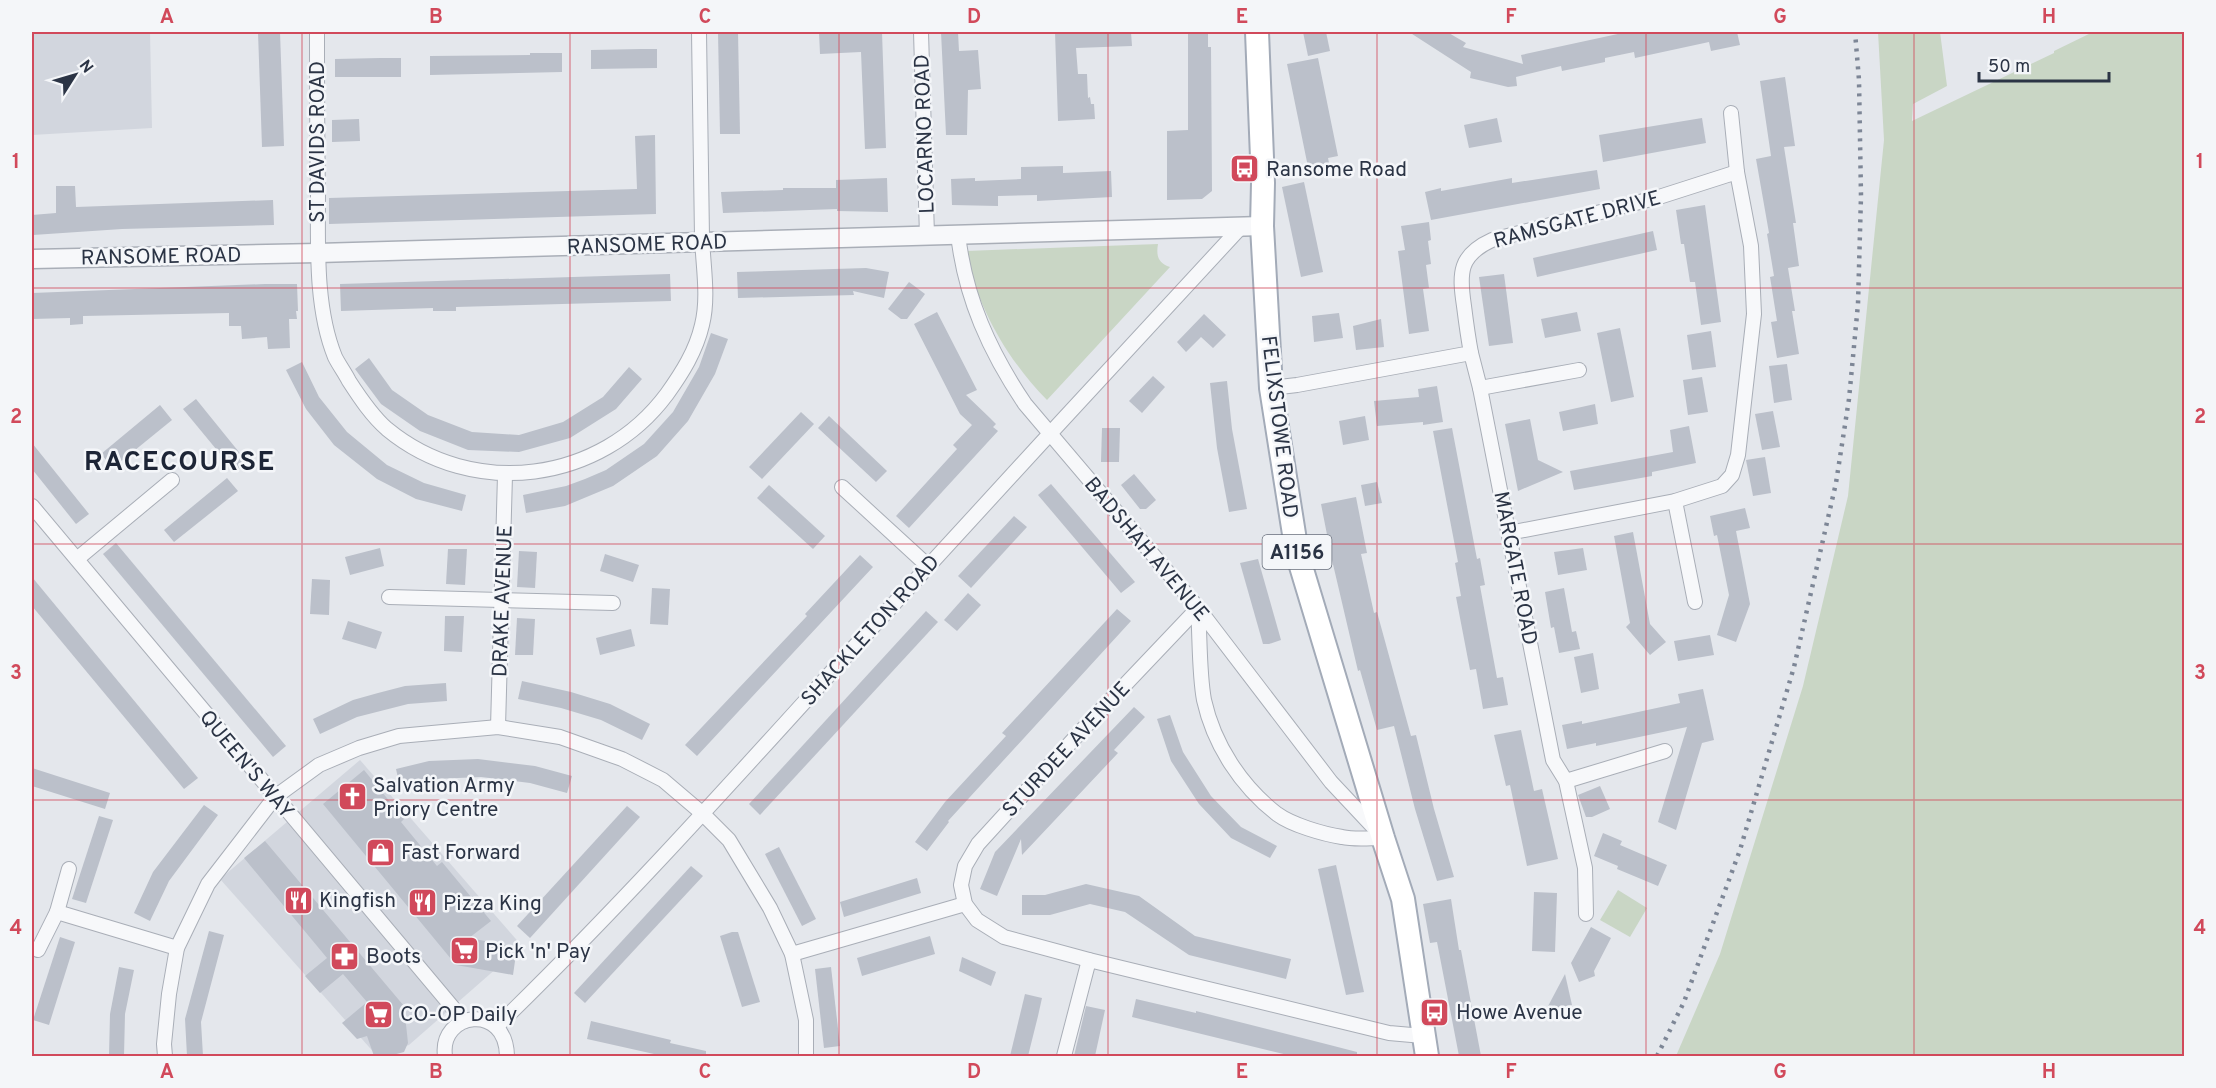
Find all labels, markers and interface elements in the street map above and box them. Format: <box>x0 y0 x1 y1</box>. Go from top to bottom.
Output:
text: A <box>160 5 174 31</box>
text: B <box>429 5 443 31</box>
text: C <box>699 5 711 31</box>
text: D <box>967 5 981 31</box>
text: E <box>1236 5 1248 31</box>
text: F <box>1505 5 1517 31</box>
text: G <box>1773 5 1787 31</box>
text: H <box>2042 5 2056 31</box>
north arrow <box>45 45 105 105</box>
scale bar <box>1979 45 2110 83</box>
street label: LOCARNO ROAD <box>909 54 942 214</box>
text: 50 m <box>1988 56 2030 79</box>
text: N <box>74 57 97 78</box>
street label: ST DAVIDS ROAD <box>305 61 332 223</box>
text: 1 <box>12 150 20 176</box>
text: 1 <box>2196 150 2204 176</box>
bus stop icon: Ransome Road <box>1229 153 1261 185</box>
place label: Ransome Road <box>1266 157 1407 184</box>
street label: RAMSGATE DRIVE <box>1491 185 1664 256</box>
street label: RANSOME ROAD <box>566 229 728 262</box>
street label: RANSOME ROAD <box>80 243 242 272</box>
street label: FELIXSTOWE ROAD <box>1254 334 1303 520</box>
text: 2 <box>10 405 22 431</box>
text: 2 <box>2194 405 2206 431</box>
district label: RACECOURSE <box>84 446 276 480</box>
street label: BADSHAH AVENUE <box>1077 472 1214 628</box>
street label: MARGATE ROAD <box>1486 489 1543 647</box>
street label: DRAKE AVENUE <box>487 525 520 677</box>
road number: A1156 <box>1262 535 1332 569</box>
street label: SHACKLETON ROAD <box>796 550 946 712</box>
text: 3 <box>10 661 22 687</box>
text: 3 <box>2194 661 2206 687</box>
street label: STURDEE AVENUE <box>997 676 1137 824</box>
street label: QUEEN'S WAY <box>193 705 299 825</box>
place label: Salvation Army Priory Centre <box>373 773 515 824</box>
church icon: Salvation Army Priory Centre <box>336 781 368 813</box>
shop icon: Fast Forward <box>364 836 396 868</box>
place label: Fast Forward <box>401 840 520 867</box>
restaurant icon: Kingfish <box>282 884 314 916</box>
restaurant icon: Pizza King <box>406 887 438 919</box>
place label: Kingfish <box>319 888 396 915</box>
place label: Pizza King <box>443 891 542 918</box>
text: 4 <box>10 916 22 942</box>
text: 4 <box>2194 916 2206 942</box>
supermarket icon: Pick 'n' Pay <box>448 935 480 967</box>
place label: Pick 'n' Pay <box>485 939 591 966</box>
pharmacy icon: Boots <box>329 940 361 972</box>
place label: Boots <box>366 944 421 971</box>
bus stop icon: Howe Avenue <box>1419 996 1451 1028</box>
supermarket icon: CO-OP Daily <box>363 998 395 1030</box>
place label: Howe Avenue <box>1456 1000 1583 1027</box>
place label: CO-OP Daily <box>400 1002 517 1029</box>
text: A <box>160 1060 174 1086</box>
text: B <box>429 1060 443 1086</box>
text: C <box>699 1060 711 1086</box>
text: D <box>967 1060 981 1086</box>
text: E <box>1236 1060 1248 1086</box>
text: F <box>1505 1060 1517 1086</box>
text: G <box>1773 1060 1787 1086</box>
text: H <box>2042 1060 2056 1086</box>

